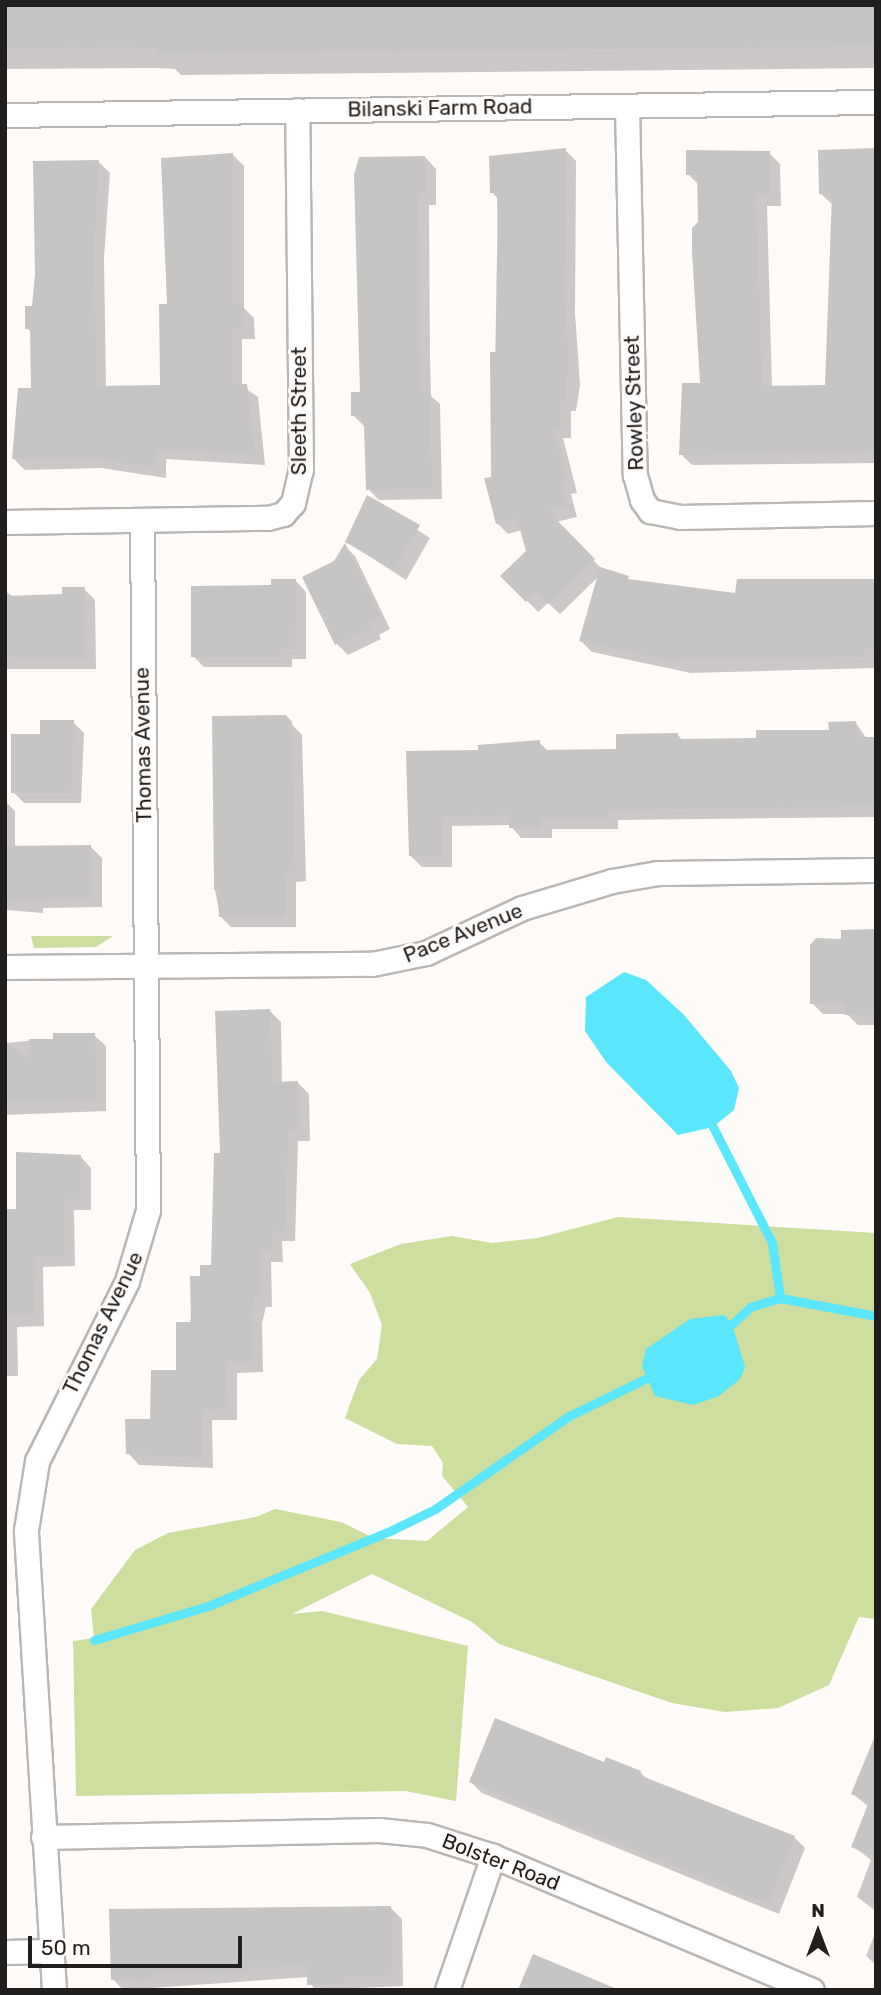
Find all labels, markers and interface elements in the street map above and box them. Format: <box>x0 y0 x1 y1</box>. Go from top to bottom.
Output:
street label: Bilanski Farm Road <box>347 94 533 122</box>
street label: Rowley Street <box>619 335 649 471</box>
street label: Sleeth Street <box>286 347 312 475</box>
street label: Thomas Avenue <box>129 667 157 823</box>
street label: Pace Avenue <box>399 898 527 968</box>
street label: Thomas Avenue <box>57 1247 149 1399</box>
street label: Bolster Road <box>438 1828 564 1896</box>
north arrow <box>783 1897 853 1967</box>
text: N <box>811 1899 825 1922</box>
scale bar <box>32 1922 245 1966</box>
text: 50 m <box>41 1935 91 1960</box>

